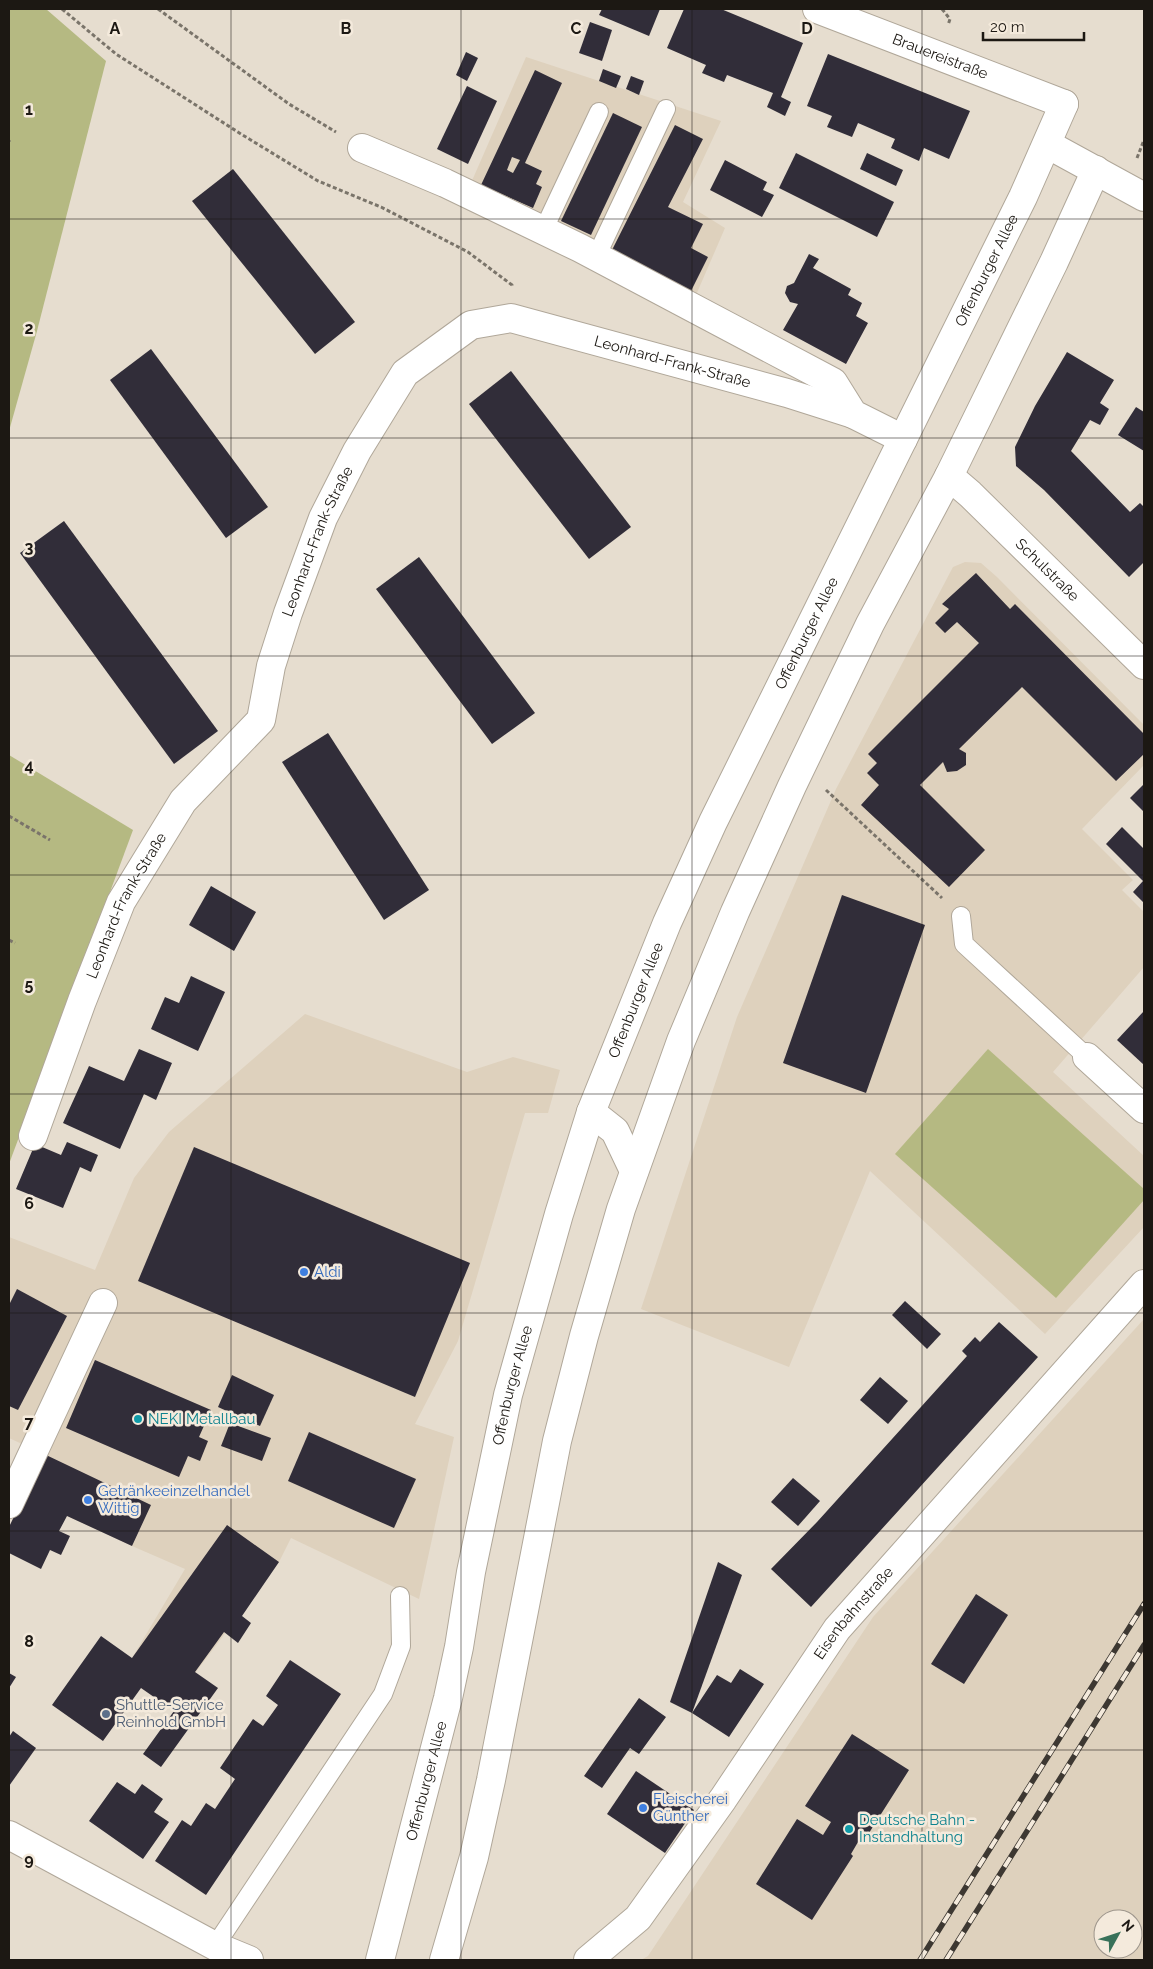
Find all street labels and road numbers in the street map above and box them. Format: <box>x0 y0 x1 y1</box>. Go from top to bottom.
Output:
street label: Brauereistraße <box>890 30 991 83</box>
street label: Offenburger Allee <box>951 211 1022 329</box>
street label: Leonhard-Frank-Straße <box>592 332 753 392</box>
street label: Leonhard-Frank-Straße <box>278 463 357 619</box>
street label: Schulstraße <box>1012 535 1083 605</box>
street label: Offenburger Allee <box>771 574 842 692</box>
street label: Leonhard-Frank-Straße <box>83 829 170 981</box>
street label: Offenburger Allee <box>605 940 667 1061</box>
street label: Offenburger Allee <box>489 1323 536 1447</box>
street label: Eisenbahnstraße <box>810 1563 897 1663</box>
street label: Offenburger Allee <box>402 1719 451 1843</box>

